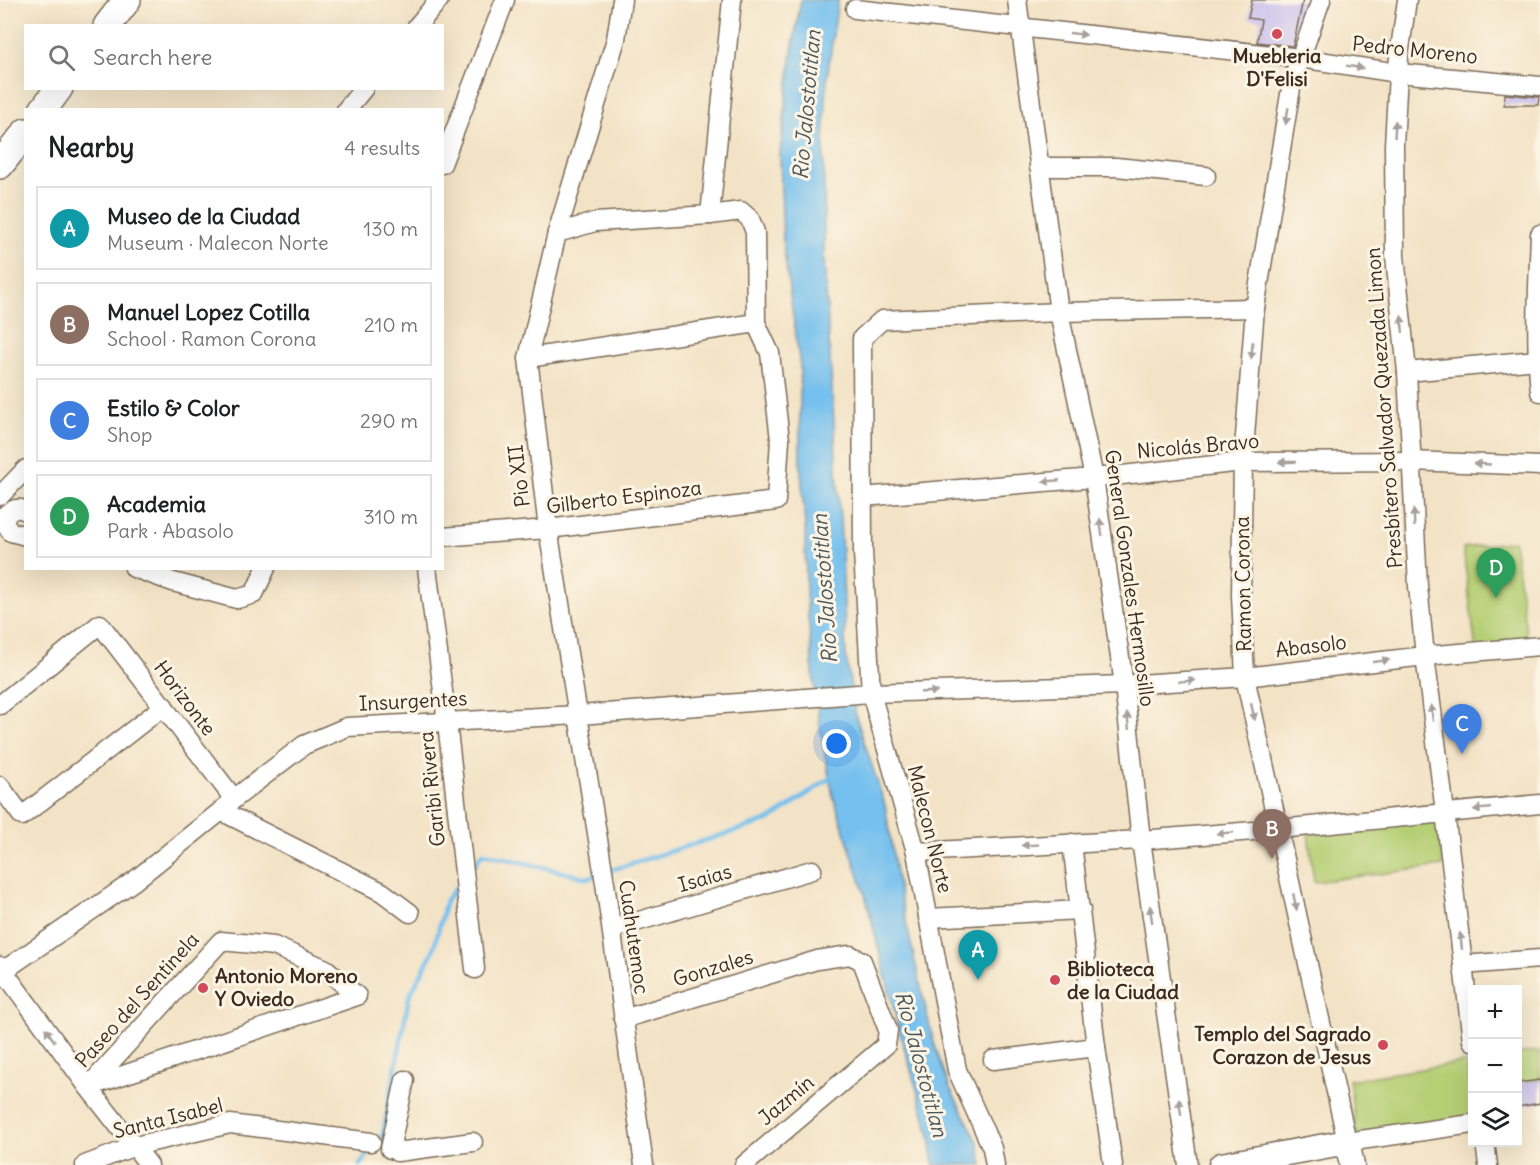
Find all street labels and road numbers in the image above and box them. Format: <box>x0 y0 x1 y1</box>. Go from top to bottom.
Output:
street label: Pedro Moreno <box>1351 30 1479 69</box>
street label: Presbítero Salvador Quezada Limon <box>1360 247 1407 570</box>
street label: Nicolás Bravo <box>1136 428 1260 463</box>
street label: Pio XII <box>502 444 535 509</box>
street label: General Gonzales Hermosillo <box>1100 448 1161 708</box>
street label: Gilberto Espinoza <box>545 475 703 518</box>
street label: Ramon Corona <box>1229 516 1256 652</box>
street label: Abasolo <box>1274 629 1348 662</box>
street label: Horizonte <box>149 655 222 740</box>
street label: Insurgentes <box>358 685 468 716</box>
street label: Garibi Rivera <box>413 730 450 848</box>
street label: Malecon Norte <box>903 762 958 895</box>
street label: Isaias <box>675 858 734 897</box>
street label: Cuahutemoc <box>614 878 655 996</box>
street label: Paseo del Sentinela <box>69 927 204 1072</box>
street label: Gonzales <box>670 944 756 992</box>
street label: Jazmín <box>753 1069 818 1130</box>
street label: Santa Isabel <box>110 1092 225 1143</box>

